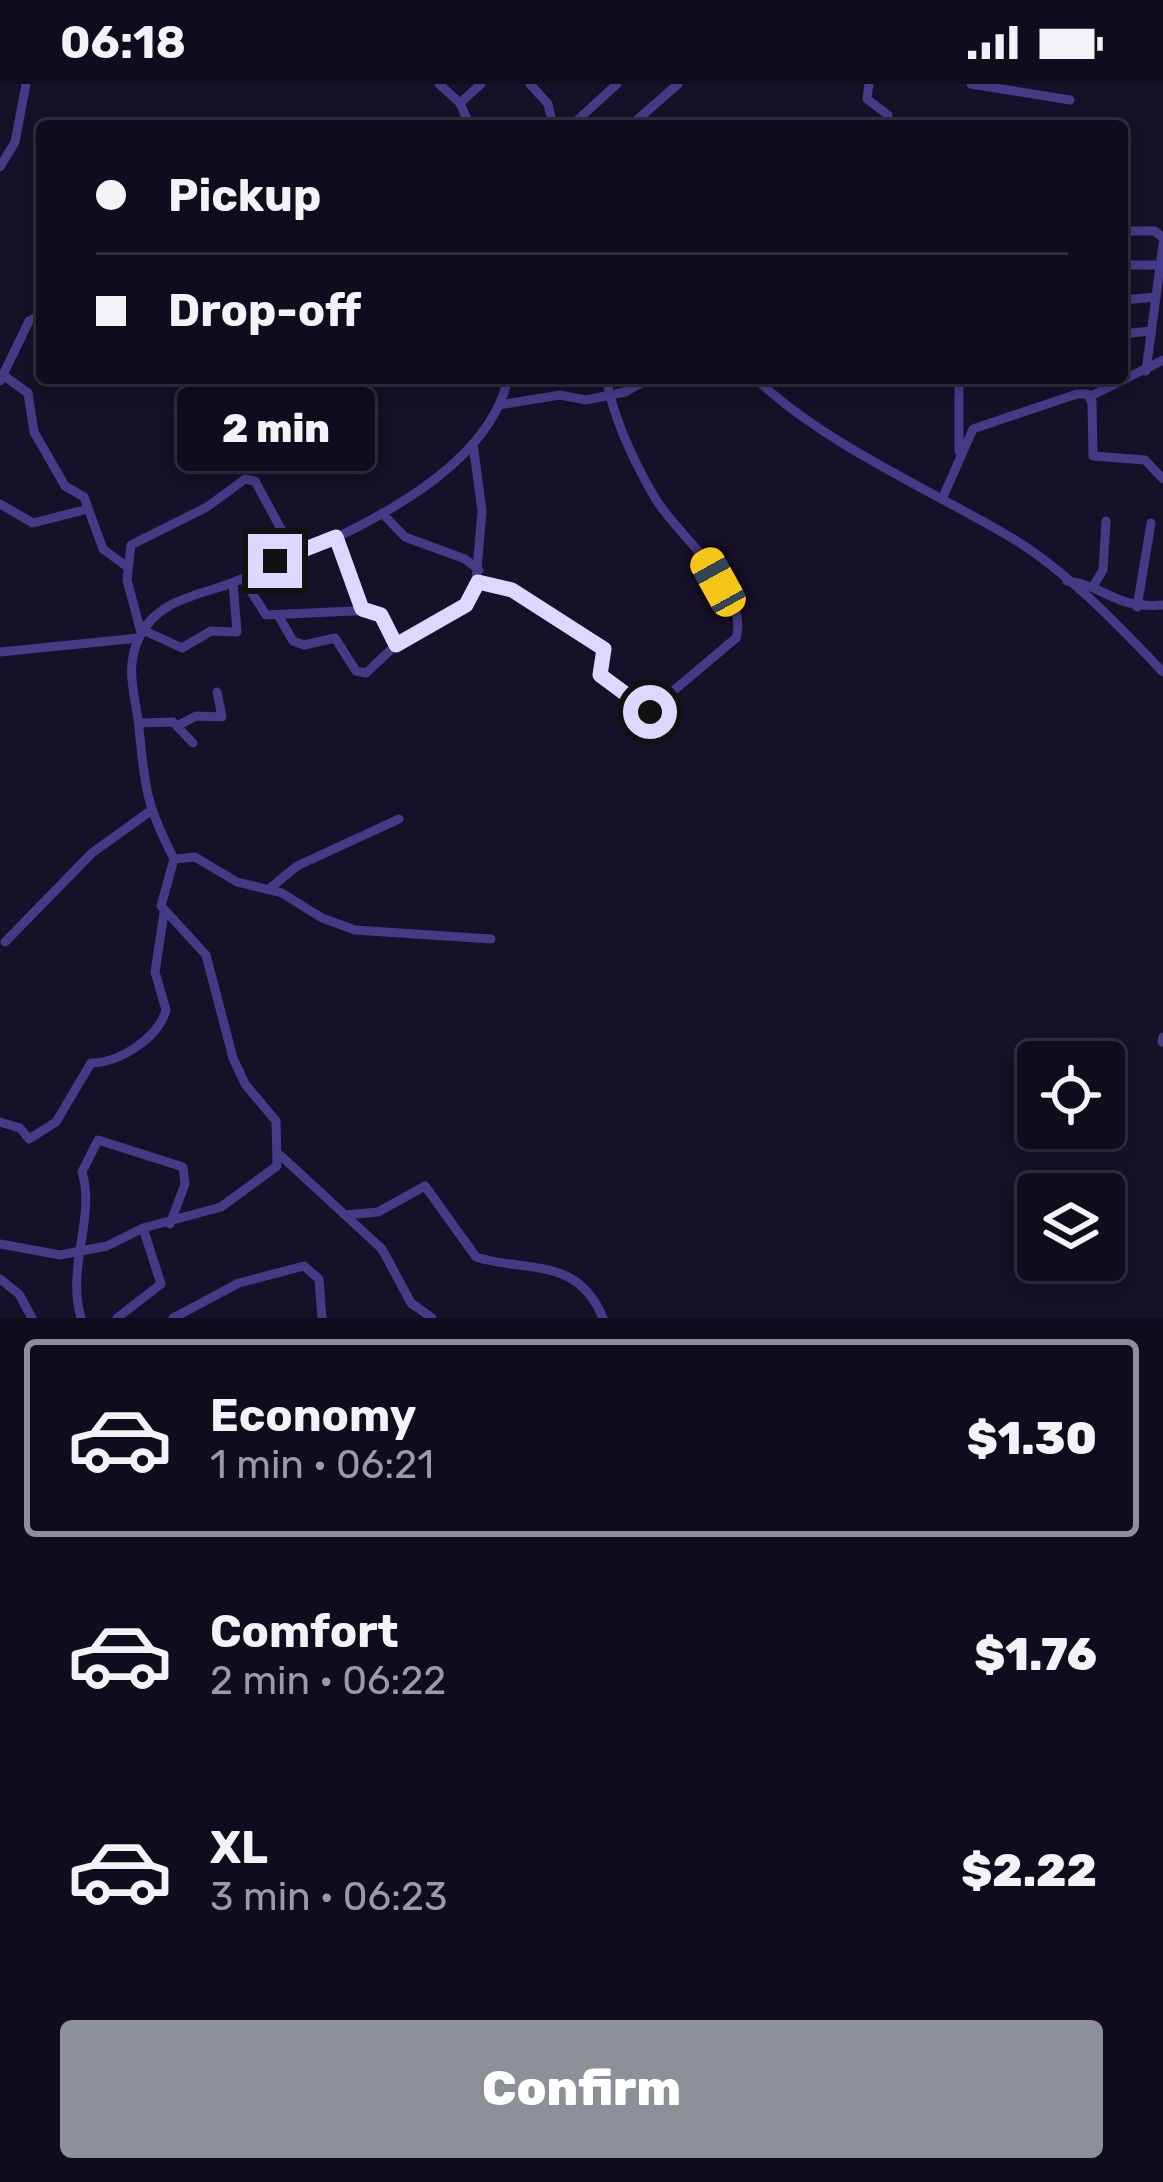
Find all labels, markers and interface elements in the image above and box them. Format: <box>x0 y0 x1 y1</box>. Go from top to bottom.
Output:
text: 06:18 <box>60 16 186 69</box>
text: Pickup <box>168 169 321 222</box>
text: Drop-off <box>168 284 361 337</box>
callout: 2 min <box>176 387 374 471</box>
text: 2 min <box>222 406 330 452</box>
route end <box>248 534 302 588</box>
car <box>685 542 751 622</box>
route start <box>623 685 677 739</box>
map controls <box>1017 1041 1125 1281</box>
button: locate <box>1017 1041 1125 1149</box>
button: layers <box>1017 1173 1125 1281</box>
icon: car <box>66 1384 174 1492</box>
text: Economy <box>210 1389 416 1442</box>
text: $1.30 <box>967 1412 1097 1465</box>
text: 1 min · 06:21 <box>210 1442 434 1488</box>
icon: car <box>66 1600 174 1708</box>
text: Comfort <box>210 1605 399 1658</box>
text: $1.76 <box>974 1628 1097 1681</box>
text: 2 min · 06:22 <box>210 1658 446 1704</box>
icon: car <box>66 1816 174 1924</box>
text: XL <box>210 1821 268 1874</box>
text: $2.22 <box>961 1844 1097 1897</box>
text: 3 min · 06:23 <box>210 1874 447 1920</box>
button: Confirm <box>60 2020 1103 2158</box>

